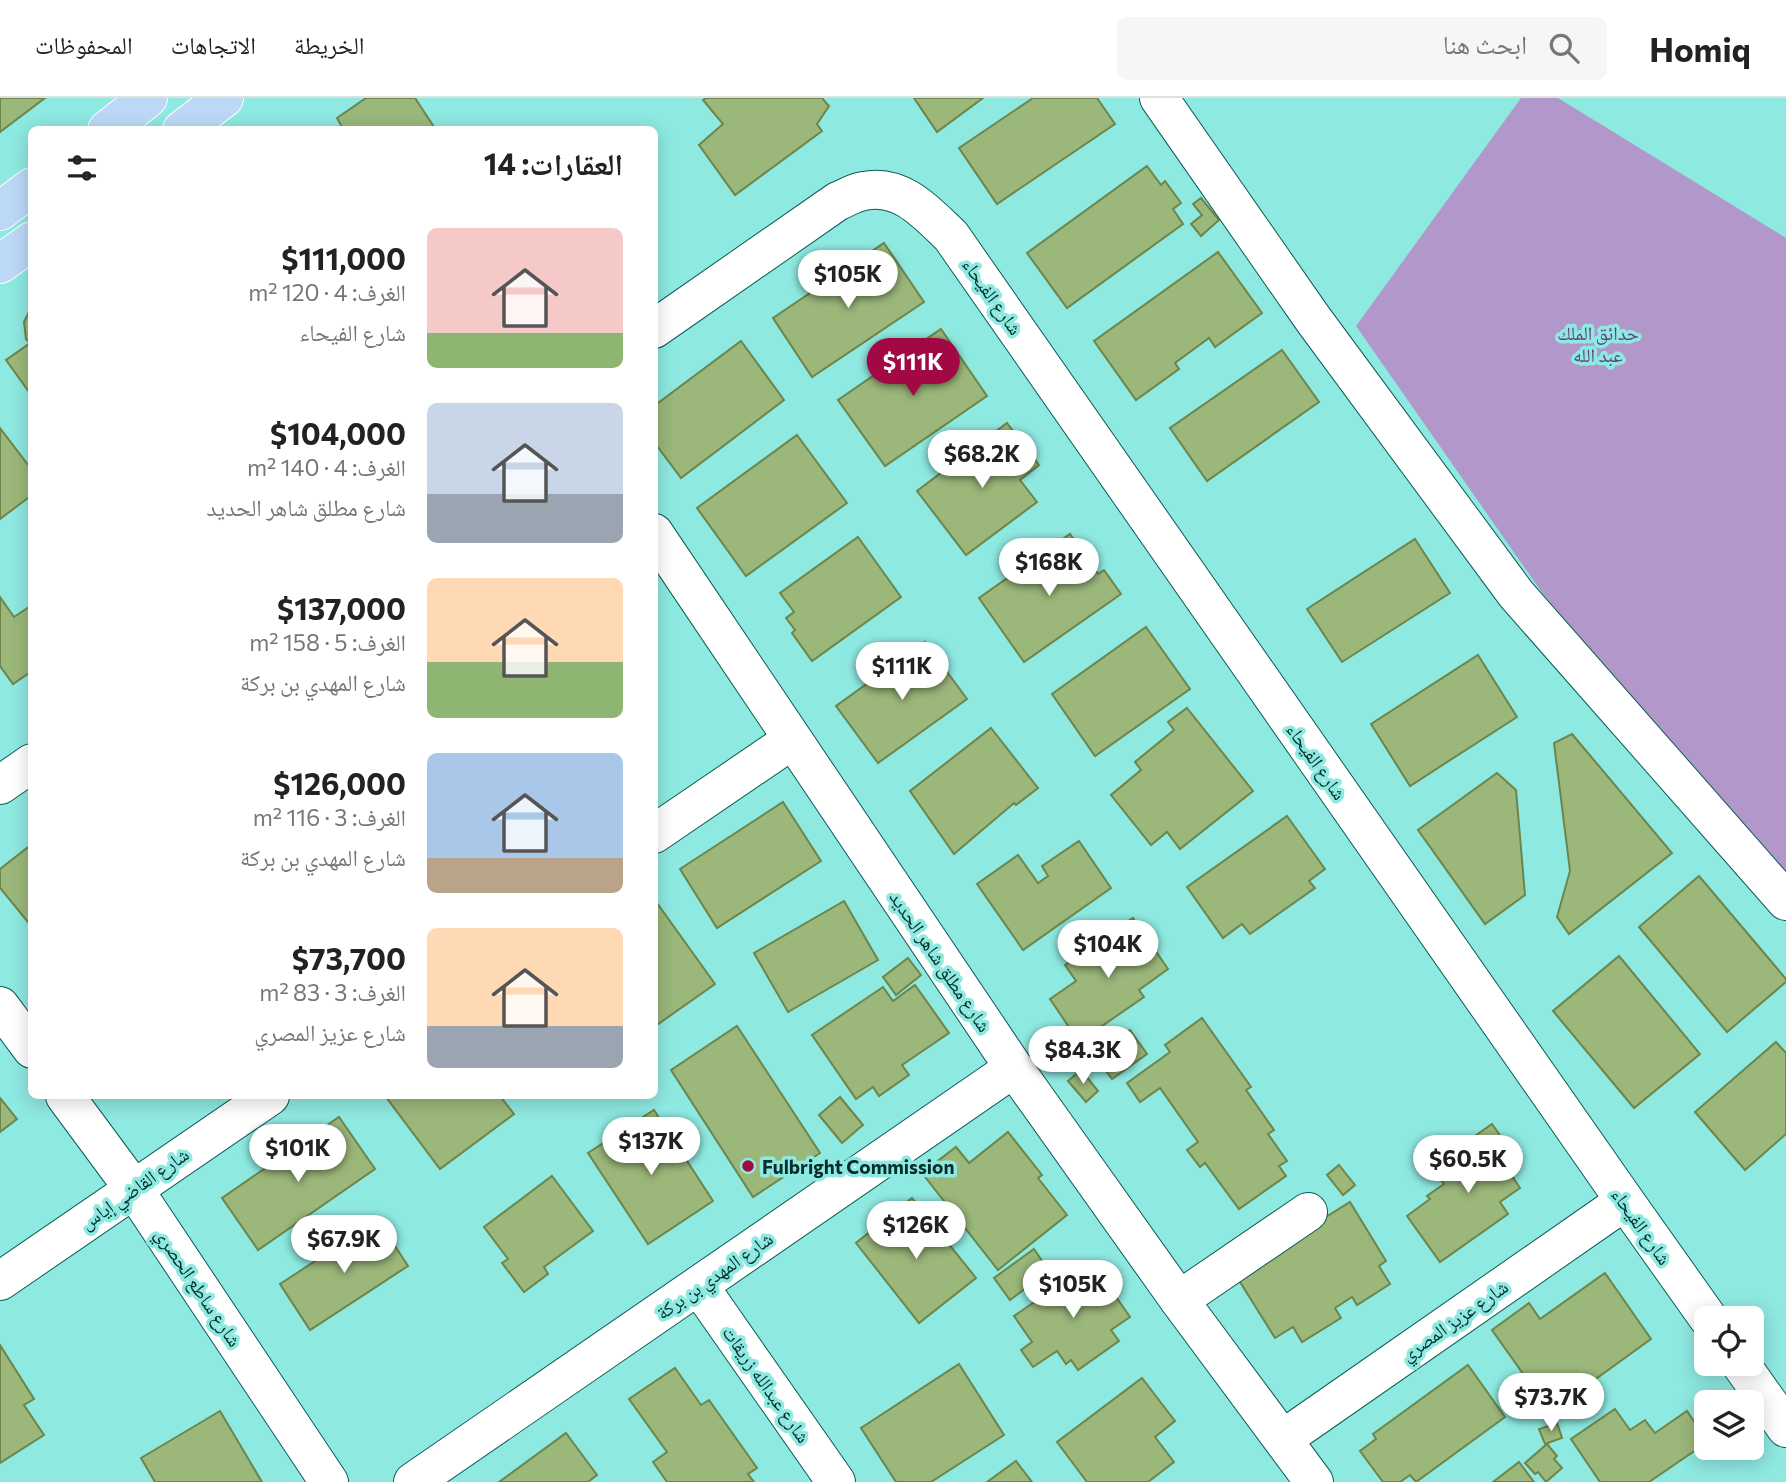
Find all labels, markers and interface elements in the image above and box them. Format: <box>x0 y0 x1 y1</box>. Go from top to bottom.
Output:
search box <box>1117 17 1607 80</box>
text: ابحث هنا <box>1443 28 1527 59</box>
text: Homiq <box>1649 28 1751 69</box>
icon: search <box>1545 29 1583 67</box>
text: المحفوظات <box>35 30 133 59</box>
text: الاتجاهات <box>171 30 256 59</box>
text: الخريطة <box>294 30 365 59</box>
text: العقارات: 14 <box>484 144 623 181</box>
icon: filters <box>63 149 101 187</box>
text: $111,000 <box>281 239 406 276</box>
pin: $105K <box>799 250 897 310</box>
street label: شارع الفيحاء <box>957 253 1028 339</box>
icon: home <box>483 256 567 340</box>
text: $105K <box>814 259 882 287</box>
text: الغرف: 4 · 120 m² <box>248 278 406 306</box>
text: شارع الفيحاء <box>299 318 406 346</box>
park label: حدائق الملك عبد الله <box>1557 321 1639 366</box>
pin: $111K <box>864 338 962 398</box>
text: $111K <box>883 347 943 375</box>
text: $104,000 <box>270 414 406 451</box>
pin: $68.2K <box>925 430 1039 490</box>
icon: home <box>483 431 567 515</box>
text: $68.2K <box>944 439 1020 467</box>
text: الغرف: 4 · 140 m² <box>247 453 406 481</box>
text: شارع مطلق شاهر الحديد <box>206 493 406 521</box>
pin: $168K <box>1000 538 1098 598</box>
text: $168K <box>1015 547 1083 575</box>
text: $137,000 <box>277 589 406 626</box>
icon: home <box>483 606 567 690</box>
text: الغرف: 5 · 158 m² <box>249 628 406 656</box>
pin: $111K <box>853 642 951 702</box>
text: $111K <box>872 651 932 679</box>
text: شارع المهدي بن بركة <box>240 668 406 696</box>
street label: شارع الفيحاء <box>1281 718 1352 804</box>
text: $126,000 <box>273 764 406 801</box>
icon: home <box>483 781 567 865</box>
text: الغرف: 3 · 116 m² <box>253 803 406 831</box>
text: شارع المهدي بن بركة <box>240 843 406 871</box>
street label: شارع مطلق شاهر الحديد <box>885 886 997 1036</box>
pin: $104K <box>1059 920 1157 980</box>
text: $104K <box>1073 929 1143 957</box>
text: $73,700 <box>292 939 406 976</box>
icon: home <box>483 956 567 1040</box>
text: الغرف: 3 · 83 m² <box>259 978 406 1006</box>
text: شارع عزيز المصري <box>254 1018 406 1046</box>
pin: $84.3K <box>1026 1026 1140 1086</box>
text: $84.3K <box>1044 1035 1122 1063</box>
pin: $137K <box>602 1118 700 1177</box>
pin: $101K <box>249 1124 347 1184</box>
text: $137K <box>618 1126 684 1154</box>
text: $101K <box>265 1133 331 1161</box>
pin: $60.5K <box>1411 1136 1525 1195</box>
street label: شارع القاضي إياس <box>75 1142 195 1238</box>
text: $60.5K <box>1429 1144 1507 1172</box>
place label: Fulbright Commission <box>762 1155 954 1178</box>
marker: Fulbright Commission <box>740 1158 756 1174</box>
street label: شارع الفيحاء <box>1606 1183 1677 1269</box>
pin: $126K <box>867 1202 965 1261</box>
text: $126K <box>883 1210 949 1238</box>
pin: $67.9K <box>287 1216 401 1275</box>
street label: شارع ساطع الحصري <box>147 1223 247 1353</box>
text: $67.9K <box>307 1224 381 1252</box>
street label: شارع المهدي بن بركة <box>651 1226 780 1328</box>
pin: $105K <box>1024 1260 1122 1320</box>
text: $105K <box>1039 1269 1107 1297</box>
street label: شارع عزيز المصري <box>1396 1275 1515 1369</box>
map controls <box>1694 1306 1764 1460</box>
button: locate <box>1694 1306 1764 1376</box>
street label: شارع عبدالله زريقات <box>717 1321 816 1447</box>
pin: $73.7K <box>1494 1374 1608 1433</box>
text: $73.7K <box>1514 1382 1588 1410</box>
button: layers <box>1694 1390 1764 1460</box>

